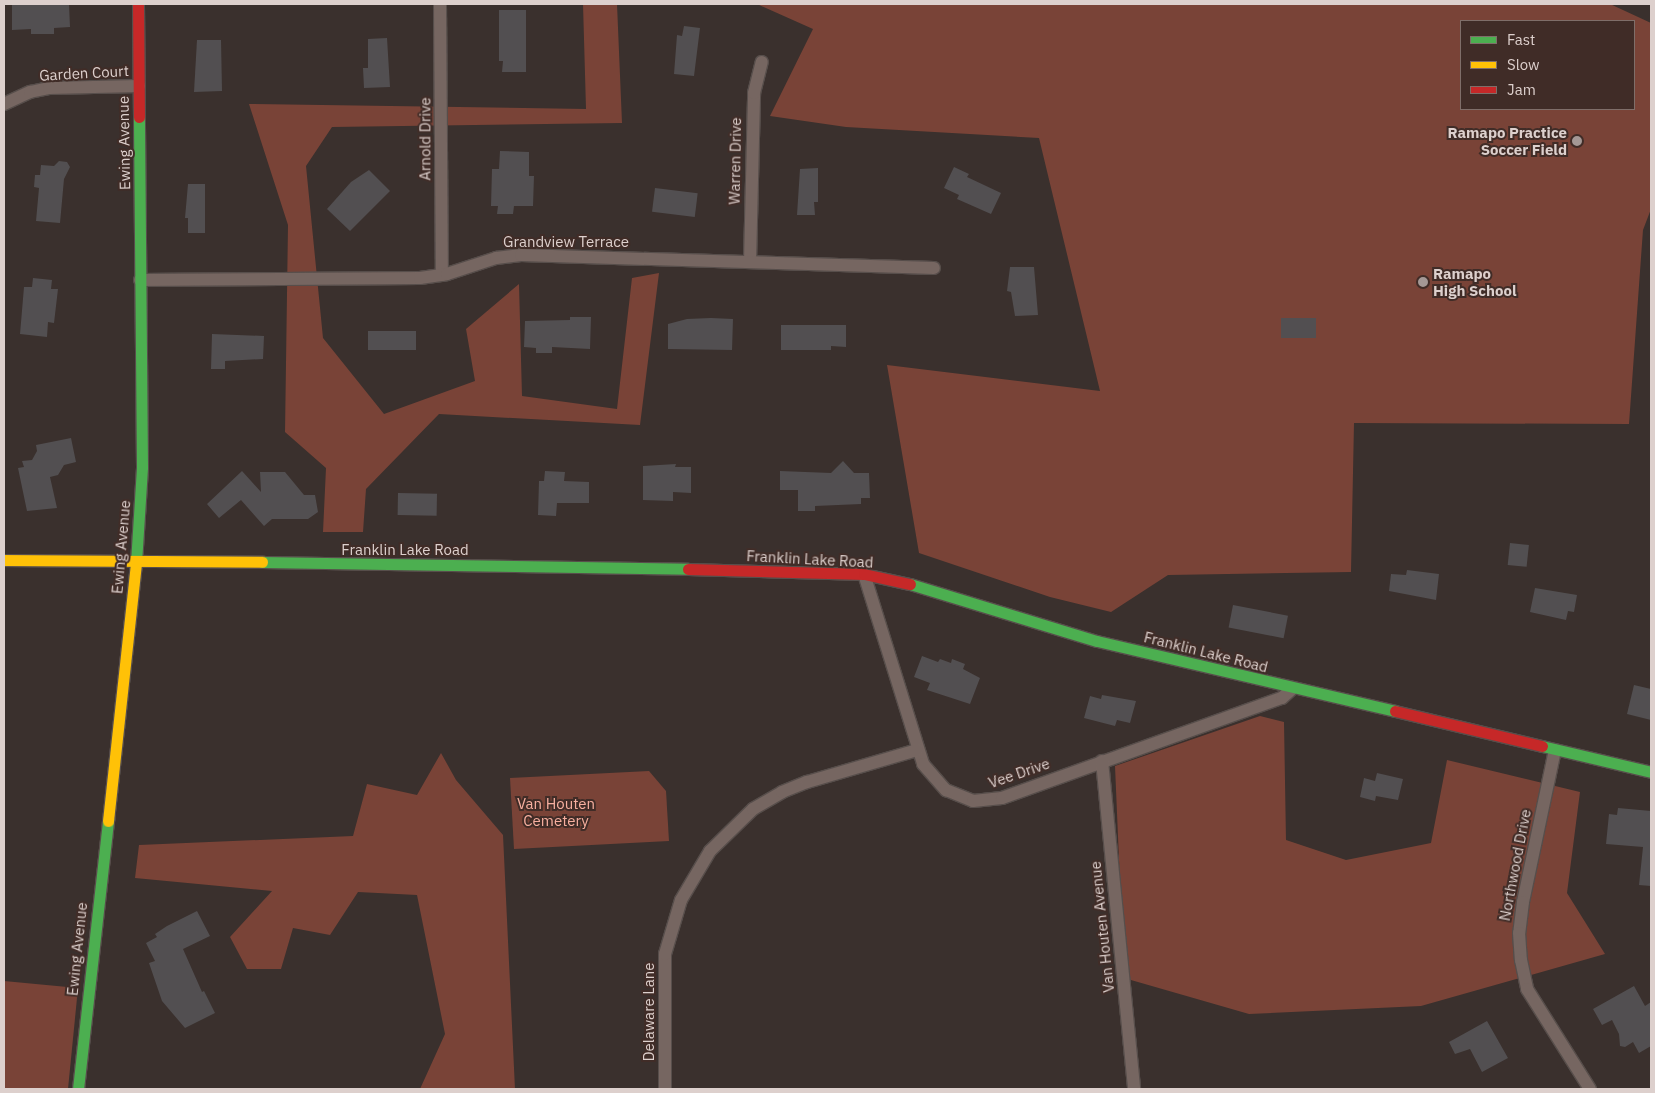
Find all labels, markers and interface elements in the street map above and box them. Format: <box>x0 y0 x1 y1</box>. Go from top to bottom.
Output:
legend <box>1460 20 1635 110</box>
text: Fast <box>1507 30 1535 49</box>
text: Slow <box>1507 55 1540 74</box>
street label: Garden Court <box>39 62 129 84</box>
text: Jam <box>1507 80 1536 99</box>
street label: Ewing Avenue <box>114 96 134 190</box>
street label: Arnold Drive <box>416 97 434 181</box>
street label: Warren Drive <box>725 117 745 205</box>
place label: Ramapo Practice Soccer Field <box>1447 123 1567 158</box>
marker: Ramapo Practice Soccer Field <box>1571 135 1583 147</box>
street label: Grandview Terrace <box>503 233 629 251</box>
place label: Ramapo High School <box>1433 264 1516 299</box>
marker: Ramapo High School <box>1417 276 1429 288</box>
street label: Ewing Avenue <box>108 499 134 595</box>
street label: Franklin Lake Road <box>341 541 469 559</box>
street label: Franklin Lake Road <box>746 547 874 571</box>
street label: Franklin Lake Road <box>1142 628 1270 676</box>
street label: Vee Drive <box>986 754 1052 792</box>
park label: Van Houten Cemetery <box>517 794 595 829</box>
street label: Northwood Drive <box>1495 808 1535 922</box>
street label: Van Houten Avenue <box>1086 860 1118 994</box>
street label: Ewing Avenue <box>63 901 91 997</box>
street label: Delaware Lane <box>640 962 658 1062</box>

